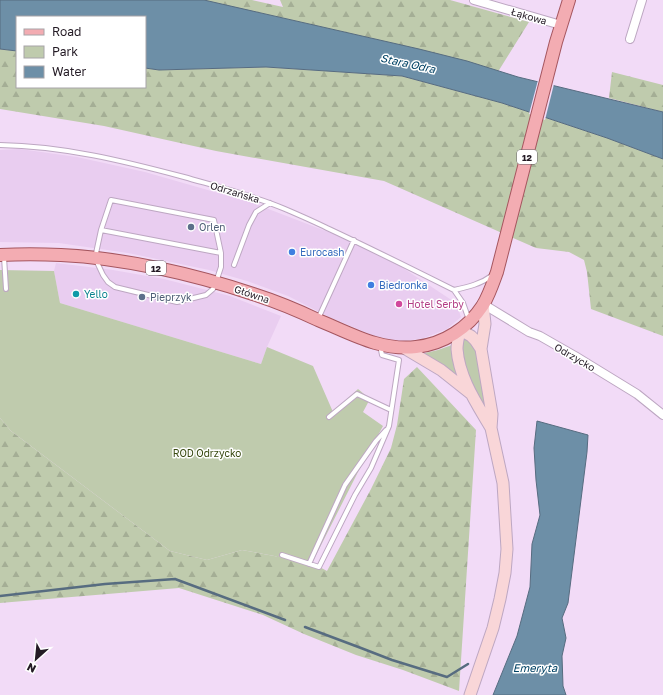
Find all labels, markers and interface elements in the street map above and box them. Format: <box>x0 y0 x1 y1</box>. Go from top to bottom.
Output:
street label: Łąkowa <box>510 5 548 27</box>
legend <box>16 16 146 88</box>
text: Road <box>52 24 81 39</box>
text: Park <box>52 44 78 59</box>
water label: Stara Odra <box>379 51 437 75</box>
text: Water <box>52 64 86 79</box>
road number: 12 <box>517 150 537 164</box>
street label: Odrzańska <box>209 179 261 205</box>
place label: Orlen <box>199 221 225 233</box>
marker: Orlen <box>186 222 196 232</box>
place label: Eurocash <box>300 246 345 258</box>
marker: Eurocash <box>287 247 297 257</box>
road number: 12 <box>146 261 166 275</box>
place label: Biedronka <box>379 279 427 291</box>
marker: Biedronka <box>366 280 376 290</box>
street label: Główna <box>233 282 271 306</box>
place label: Yello <box>84 288 108 300</box>
marker: Yello <box>71 289 81 299</box>
place label: Pieprzyk <box>150 291 192 303</box>
marker: Pieprzyk <box>137 292 147 302</box>
place label: Hotel Serby <box>407 298 464 310</box>
marker: Hotel Serby <box>394 299 404 309</box>
street label: Odrzycko <box>552 341 598 373</box>
park label: ROD Odrzycko <box>173 447 241 459</box>
north arrow <box>16 639 56 679</box>
text: N <box>25 661 38 676</box>
water label: Emeryta <box>513 661 558 675</box>

